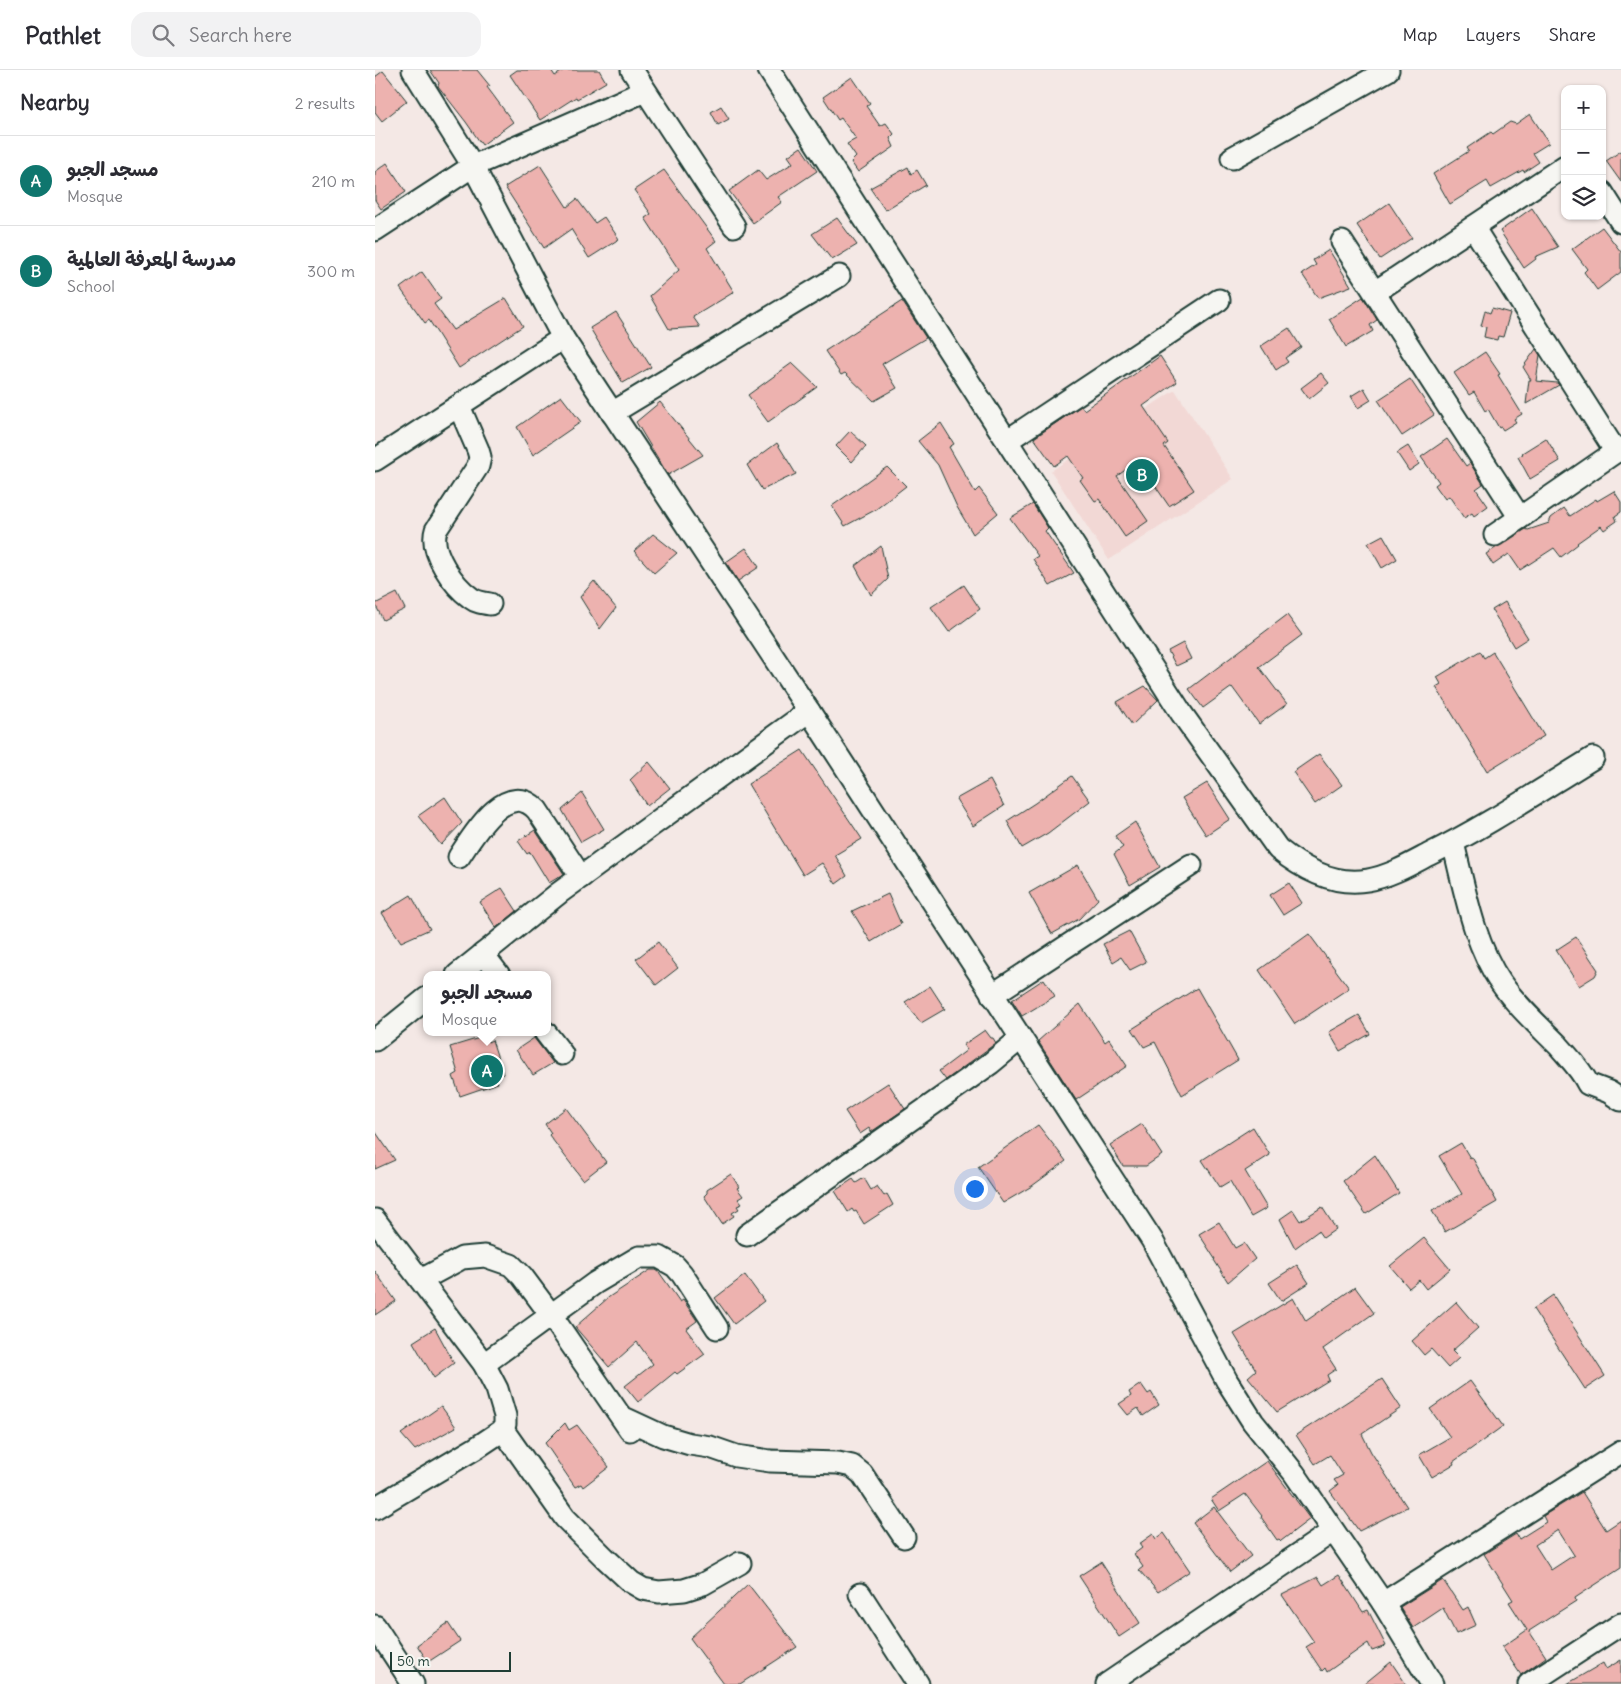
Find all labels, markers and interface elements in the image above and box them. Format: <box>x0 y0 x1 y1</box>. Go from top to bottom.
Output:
search box <box>131 12 481 57</box>
text: Pathlet <box>25 20 101 50</box>
icon: search <box>149 21 177 49</box>
text: Search here <box>189 23 292 47</box>
text: Map <box>1402 23 1437 46</box>
text: Layers <box>1465 23 1521 46</box>
text: Share <box>1549 23 1596 46</box>
map controls <box>1561 85 1606 220</box>
button: + <box>1561 85 1606 130</box>
text: Nearby <box>20 89 90 116</box>
text: 2 results <box>295 93 355 113</box>
button: − <box>1561 130 1606 175</box>
text: مسجد الجبو <box>67 157 158 181</box>
text: A <box>31 171 41 191</box>
text: 210 m <box>312 171 355 191</box>
button: layers <box>1561 175 1606 220</box>
text: Mosque <box>67 186 123 206</box>
text: مدرسة المعرفة العالمية <box>67 247 236 271</box>
text: B <box>31 261 41 281</box>
text: 300 m <box>307 261 355 281</box>
text: School <box>67 276 115 296</box>
pin: B <box>1126 456 1158 494</box>
popup <box>423 971 551 1036</box>
text: مسجد الجبو <box>441 980 533 1004</box>
text: Mosque <box>441 1009 497 1029</box>
pin: A <box>471 1052 503 1090</box>
your location <box>962 1176 988 1202</box>
scale bar <box>390 1649 511 1672</box>
text: 50 m <box>397 1652 430 1670</box>

